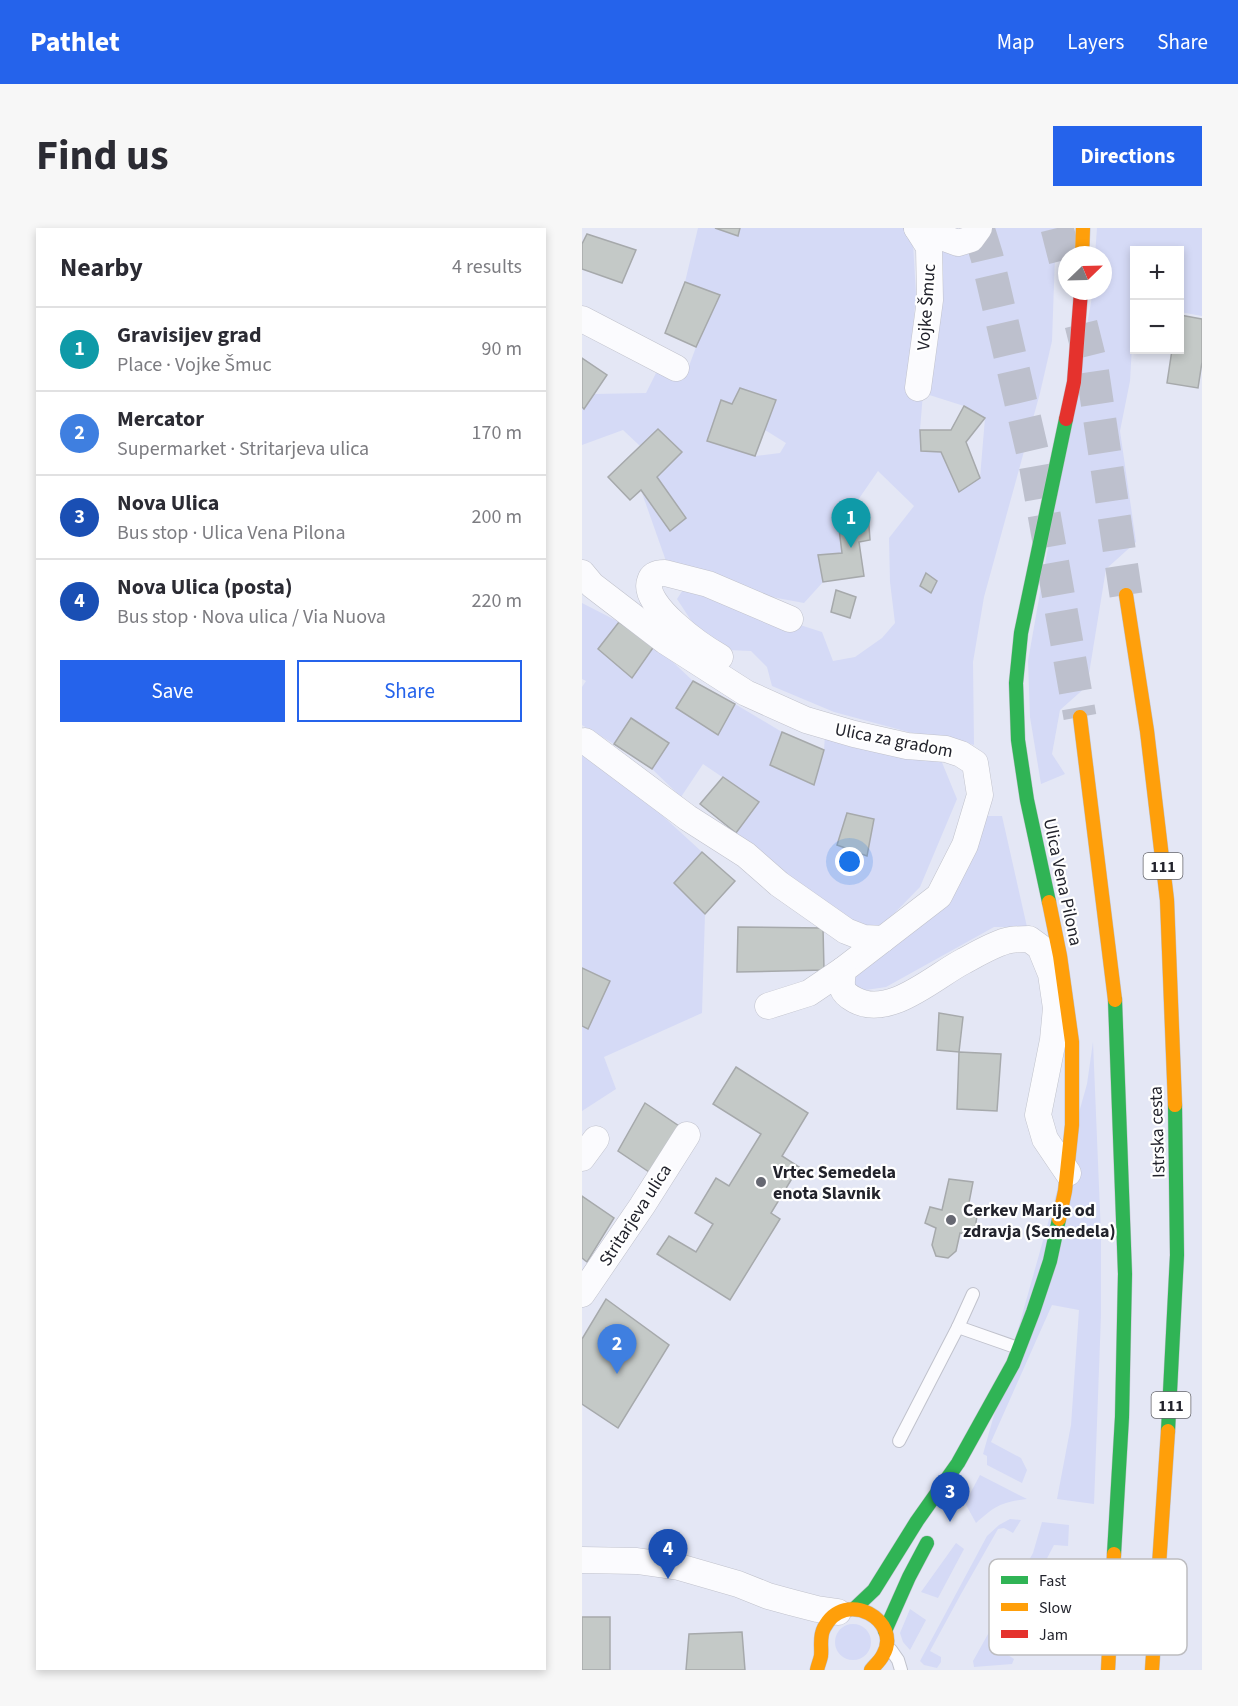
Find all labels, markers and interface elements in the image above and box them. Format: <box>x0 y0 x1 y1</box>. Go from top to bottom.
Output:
text: Pathlet <box>30 22 120 62</box>
text: Map <box>997 27 1034 57</box>
text: Layers <box>1067 27 1124 57</box>
text: Share <box>1157 27 1208 57</box>
text: Find us <box>36 126 169 186</box>
button: Directions <box>1053 126 1202 186</box>
north arrow <box>1058 246 1112 300</box>
map controls <box>1130 246 1184 354</box>
button: + <box>1130 246 1184 300</box>
text: Nearby <box>60 249 143 286</box>
text: 4 results <box>452 253 522 281</box>
street label: Vojke Šmuc <box>911 263 942 351</box>
button: − <box>1130 300 1184 354</box>
text: Gravisijev grad <box>117 319 262 351</box>
text: 1 <box>74 335 85 363</box>
text: 90 m <box>482 335 522 363</box>
text: Place · Vojke Šmuc <box>117 351 272 379</box>
text: Mercator <box>117 403 204 435</box>
text: 2 <box>74 419 85 447</box>
text: 170 m <box>472 419 522 447</box>
text: Supermarket · Stritarjeva ulica <box>117 435 369 463</box>
text: Nova Ulica <box>117 487 219 519</box>
pin: 1 <box>832 498 870 548</box>
text: 3 <box>74 503 85 531</box>
text: 200 m <box>472 503 522 531</box>
text: Bus stop · Ulica Vena Pilona <box>117 519 345 547</box>
text: Nova Ulica (posta) <box>117 571 293 603</box>
text: 4 <box>74 587 85 615</box>
text: 220 m <box>472 587 522 615</box>
text: Bus stop · Nova ulica / Via Nuova <box>117 603 386 631</box>
button: Save <box>60 660 285 722</box>
button: Share <box>297 660 522 722</box>
street label: Ulica za gradom <box>833 717 955 764</box>
street label: Ulica Vena Pilona <box>1037 816 1088 948</box>
your location <box>835 847 864 876</box>
road number: 111 <box>1144 853 1182 879</box>
street label: Istrska cesta <box>1143 1086 1172 1178</box>
street label: Stritarjeva ulica <box>593 1159 678 1271</box>
place label: Vrtec Semedela enota Slavnik <box>772 1160 896 1206</box>
marker: Vrtec Semedela enota Slavnik <box>754 1175 768 1189</box>
place label: Cerkev Marije od zdravja (Semedela) <box>963 1198 1116 1244</box>
marker: Cerkev Marije od zdravja (Semedela) <box>944 1213 958 1227</box>
pin: 2 <box>597 1324 636 1374</box>
road number: 111 <box>1152 1392 1190 1418</box>
pin: 3 <box>930 1472 970 1522</box>
pin: 4 <box>648 1530 688 1579</box>
legend <box>989 1559 1187 1655</box>
text: Fast <box>1039 1570 1067 1592</box>
text: Slow <box>1039 1597 1072 1619</box>
text: Jam <box>1039 1624 1068 1646</box>

